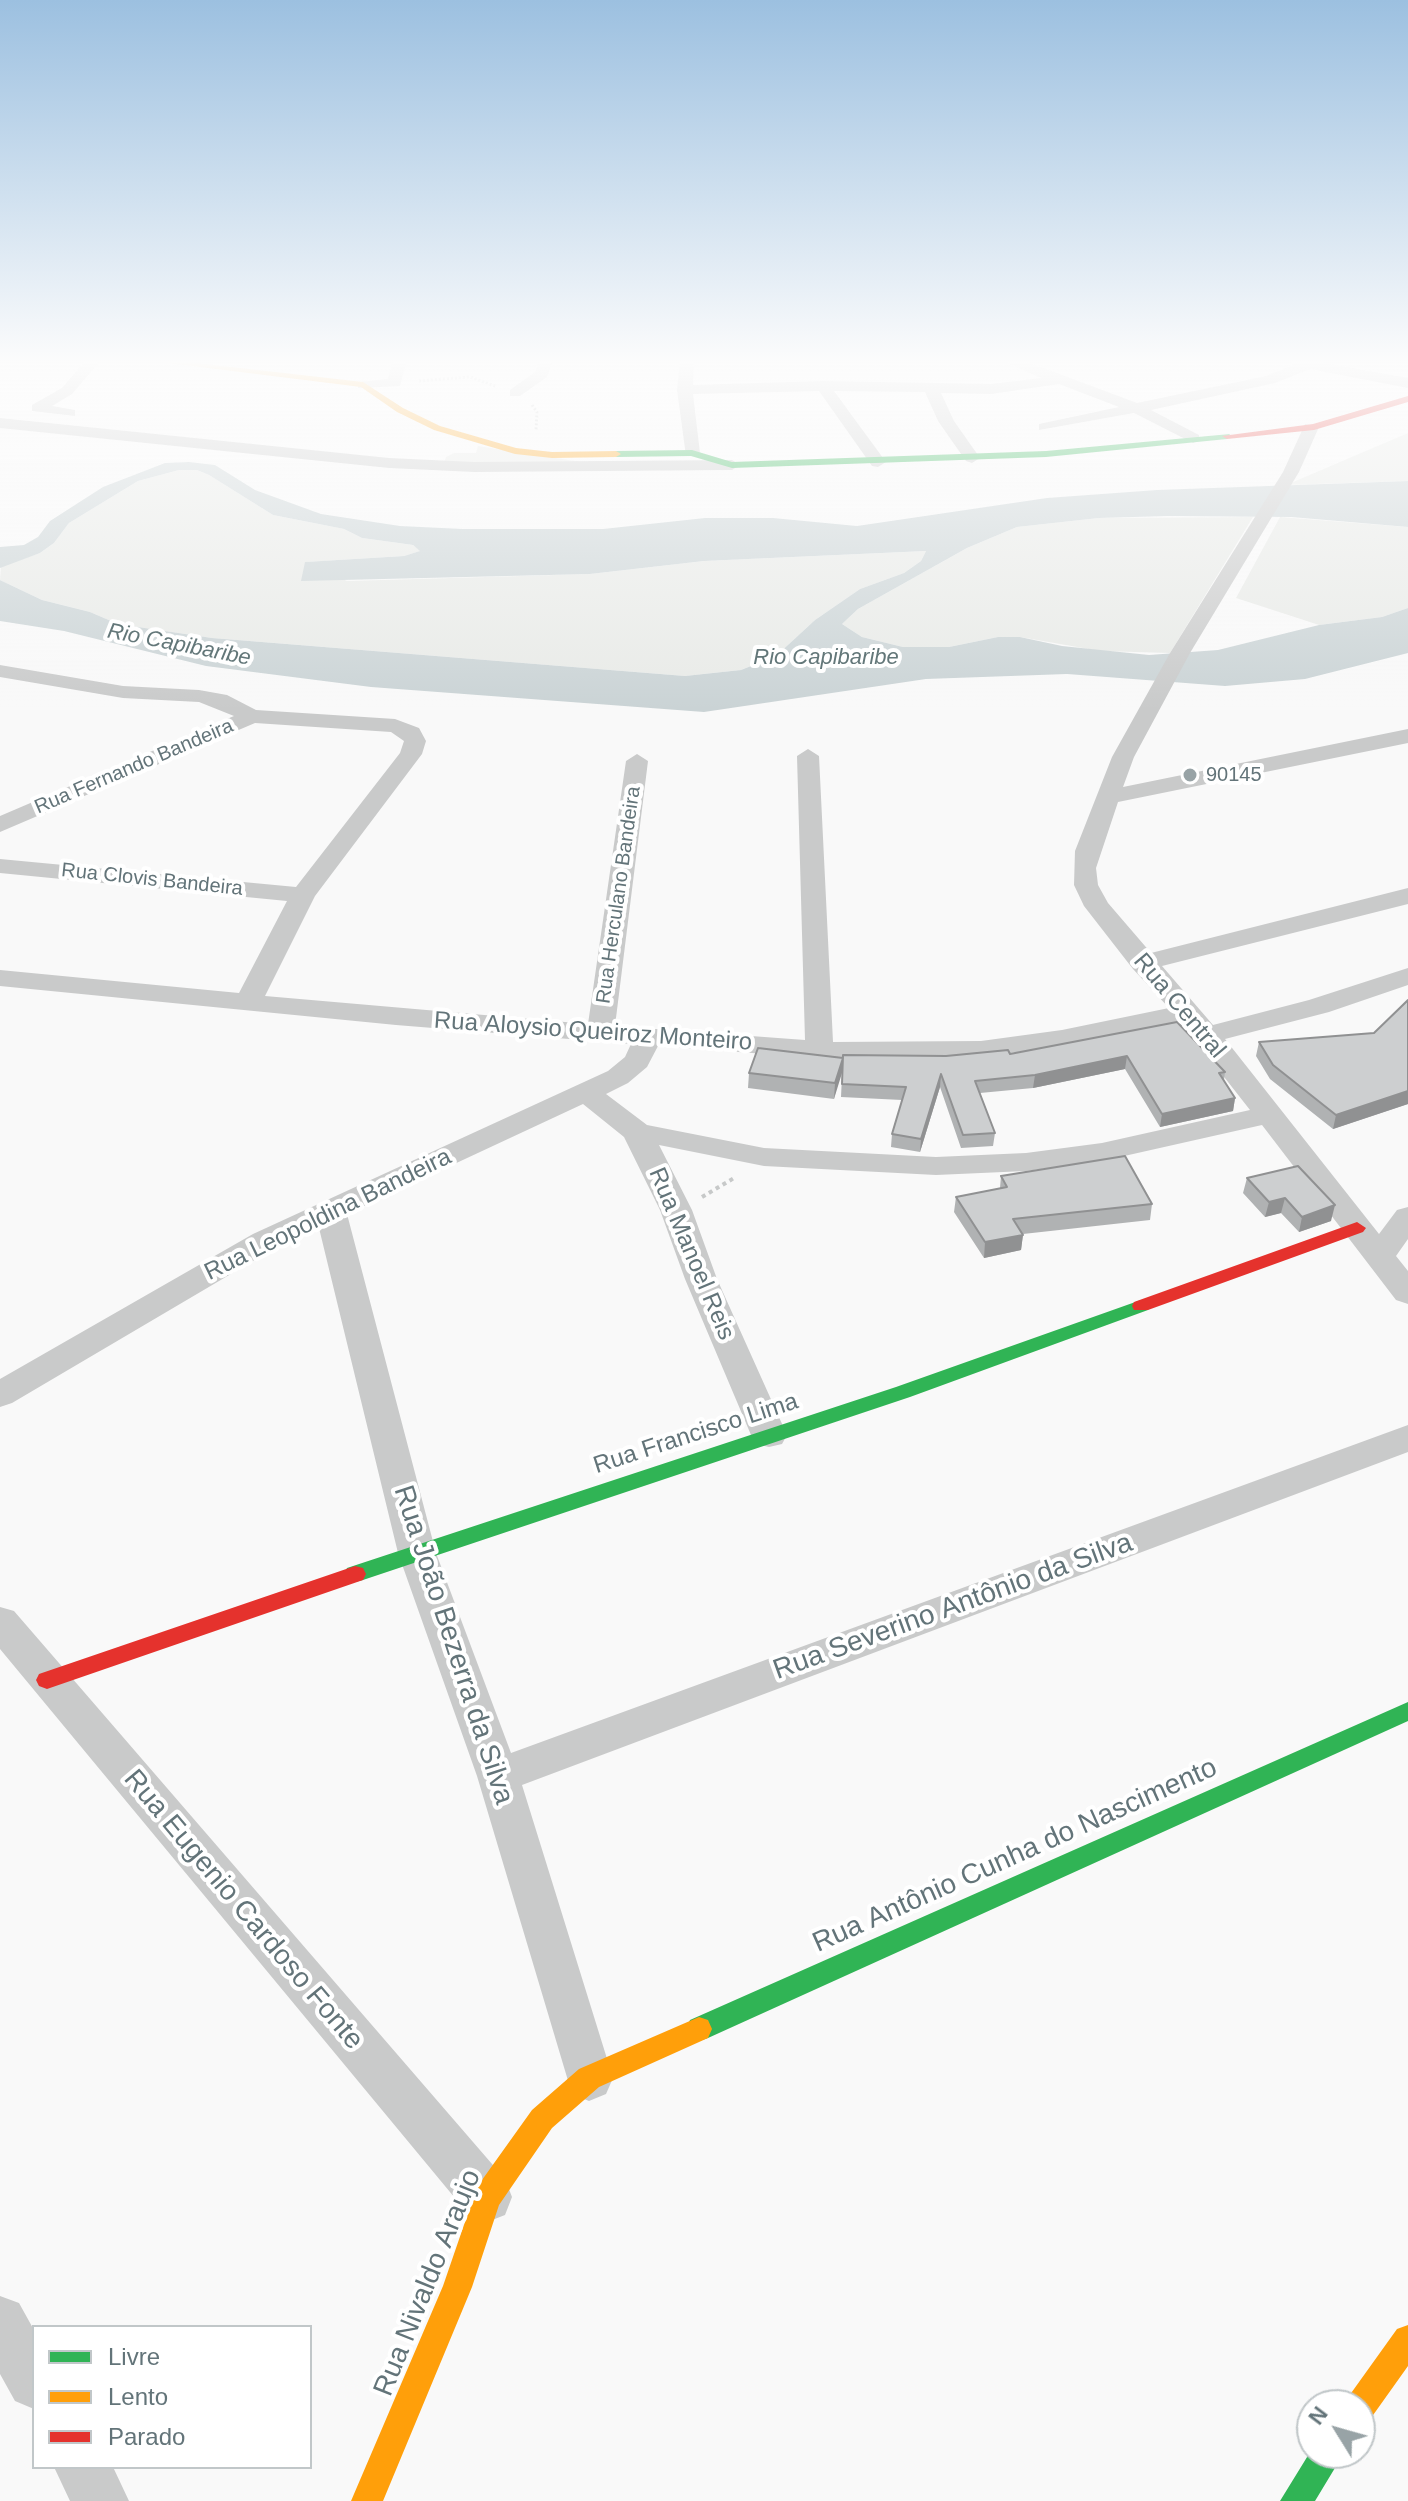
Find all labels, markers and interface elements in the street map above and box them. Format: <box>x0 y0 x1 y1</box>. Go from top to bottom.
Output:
water label: Rio Capibaribe <box>105 618 253 672</box>
water label: Rio Capibaribe <box>753 645 899 671</box>
street label: Rua Fernando Bandeira <box>31 714 237 820</box>
place label: 90145 <box>1206 763 1262 787</box>
marker: 90145 <box>1181 766 1199 784</box>
street label: Rua Herculano Bandeira <box>592 785 646 1005</box>
street label: Rua Clovis Bandeira <box>60 859 244 901</box>
street label: Rua Central <box>1127 948 1231 1064</box>
street label: Rua Aloysio Queiroz Monteiro <box>433 1007 753 1057</box>
street label: Rua Leopoldina Bandeira <box>200 1143 456 1287</box>
street label: Rua Manoel Reis <box>642 1164 740 1344</box>
street label: Rua Francisco Lima <box>590 1387 802 1481</box>
street label: Rua João Bezerra da Silva <box>386 1481 520 1809</box>
street label: Rua Severino Antônio da Silva <box>769 1526 1137 1688</box>
street label: Rua Antônio Cunha do Nascimento <box>808 1751 1222 1961</box>
street label: Rua Eugenio Cardoso Fonte <box>116 1763 370 2057</box>
street label: Rua Nivaldo Araujo <box>367 2165 489 2401</box>
legend <box>32 2325 312 2469</box>
text: Livre <box>108 2343 160 2370</box>
text: Lento <box>108 2383 168 2410</box>
north arrow <box>1296 2389 1376 2469</box>
text: N <box>1303 2402 1333 2429</box>
text: Parado <box>108 2423 185 2450</box>

